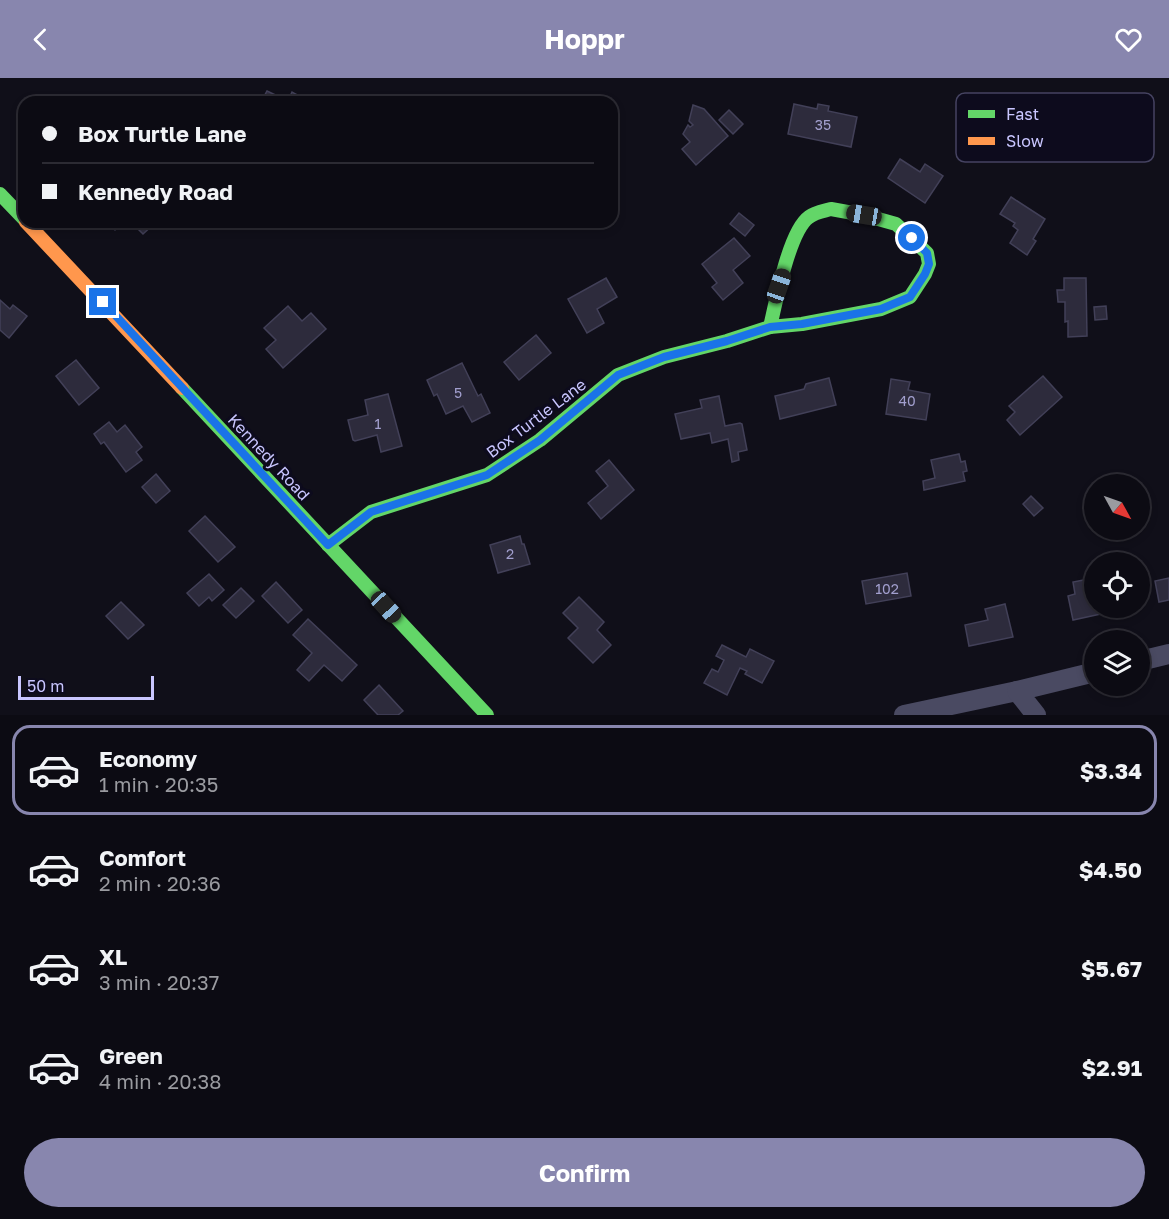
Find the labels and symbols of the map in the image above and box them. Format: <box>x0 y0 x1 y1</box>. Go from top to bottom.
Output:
legend <box>956 93 1154 162</box>
text: Fast <box>1006 104 1039 124</box>
house number: 35 <box>815 116 831 133</box>
text: Slow <box>1006 131 1044 151</box>
car <box>845 203 883 227</box>
route start <box>898 224 925 251</box>
car <box>765 266 793 306</box>
route end <box>89 288 116 315</box>
street label: Box Turtle Lane <box>482 374 590 462</box>
house number: 5 <box>454 384 462 401</box>
house number: 40 <box>898 392 916 409</box>
street label: Kennedy Road <box>224 410 314 504</box>
house number: 1 <box>375 415 382 432</box>
north arrow <box>1084 474 1150 540</box>
house number: 2 <box>506 545 514 562</box>
house number: 102 <box>875 580 899 597</box>
car <box>367 588 405 626</box>
scale bar <box>18 673 154 700</box>

